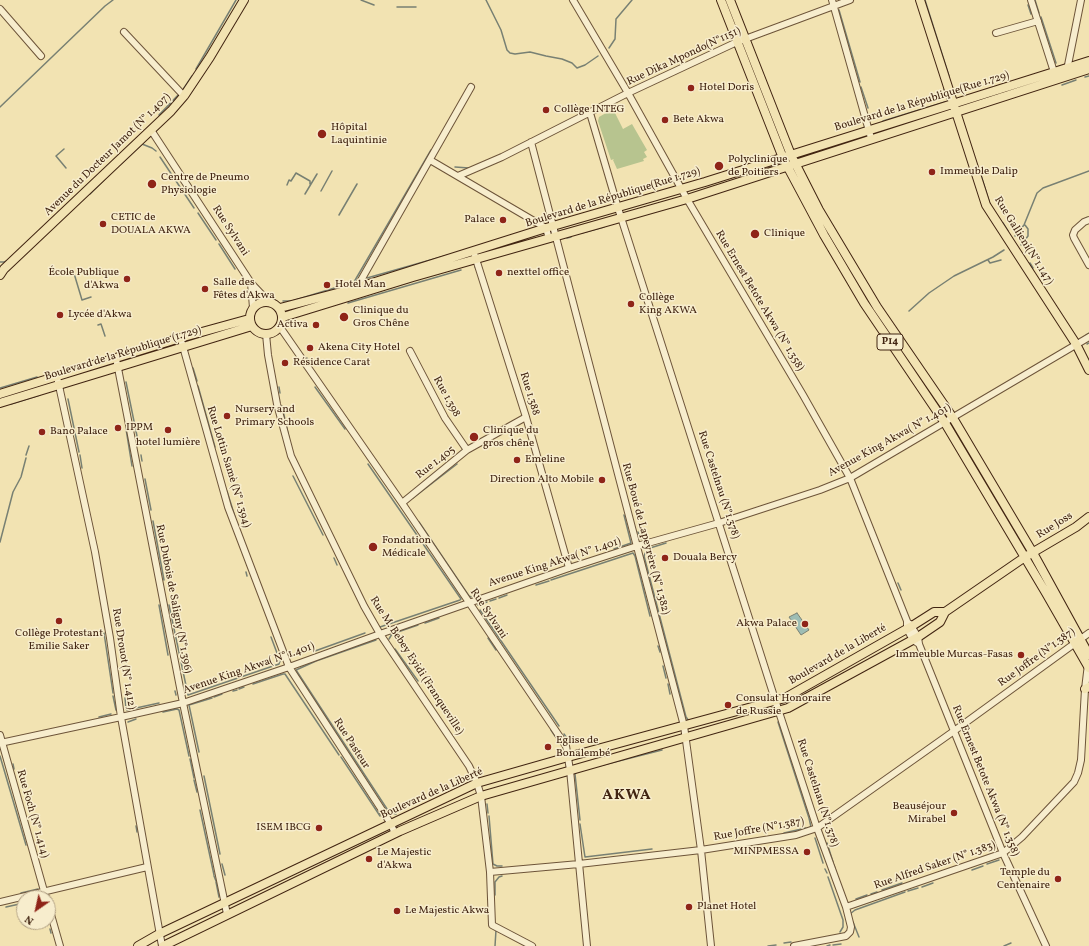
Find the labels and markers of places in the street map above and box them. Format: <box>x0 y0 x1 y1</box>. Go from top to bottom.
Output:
place label: Hotel Doris <box>699 81 754 95</box>
marker: Hotel Doris <box>686 83 696 93</box>
place label: Collège INTEG <box>554 103 625 117</box>
marker: Collège INTEG <box>541 105 551 115</box>
place label: Bete Akwa <box>673 113 724 127</box>
marker: Bete Akwa <box>660 115 670 125</box>
place label: Hôpital Laquintinie <box>331 121 387 147</box>
marker: Hôpital Laquintinie <box>316 128 328 140</box>
place label: Polyclinique de Poitiers <box>728 153 788 179</box>
marker: Polyclinique de Poitiers <box>713 160 725 172</box>
place label: Immeuble Dalip <box>940 165 1018 179</box>
marker: Immeuble Dalip <box>927 167 937 177</box>
place label: Centre de Pneumo Physiologie <box>161 171 249 197</box>
marker: Centre de Pneumo Physiologie <box>146 178 158 190</box>
place label: CETIC de DOUALA AKWA <box>111 211 191 237</box>
place label: Palace <box>464 213 495 227</box>
marker: Palace <box>498 215 508 225</box>
marker: CETIC de DOUALA AKWA <box>98 219 108 229</box>
place label: Clinique <box>764 227 805 241</box>
marker: Clinique <box>749 228 761 240</box>
place label: École Publique d'Akwa <box>49 266 119 292</box>
place label: nexttel office <box>507 266 569 280</box>
marker: nexttel office <box>494 268 504 278</box>
marker: École Publique d'Akwa <box>122 274 132 284</box>
place label: Salle des Fêtes d'Akwa <box>213 276 275 302</box>
place label: Hotel Man <box>335 278 386 292</box>
marker: Hotel Man <box>322 280 332 290</box>
marker: Salle des Fêtes d'Akwa <box>200 284 210 294</box>
place label: Collège King AKWA <box>639 291 697 317</box>
marker: Collège King AKWA <box>626 299 636 309</box>
place label: Clinique du Gros Chêne <box>353 304 409 330</box>
place label: Lycée d'Akwa <box>68 308 132 322</box>
marker: Lycée d'Akwa <box>55 310 65 320</box>
marker: Clinique du Gros Chêne <box>338 311 350 323</box>
place label: Activa <box>277 318 308 332</box>
marker: Activa <box>311 320 321 330</box>
place label: Akena City Hotel <box>318 341 400 355</box>
marker: Akena City Hotel <box>305 343 315 353</box>
place label: Résidence Carat <box>293 356 370 370</box>
marker: Résidence Carat <box>280 358 290 368</box>
place label: Nursery and Primary Schools <box>235 403 314 429</box>
marker: Nursery and Primary Schools <box>222 411 232 421</box>
place label: IPPM <box>126 421 153 435</box>
marker: IPPM <box>113 423 123 433</box>
place label: Clinique du gros chêne <box>483 424 539 450</box>
place label: Bano Palace <box>50 425 108 439</box>
marker: hotel lumière <box>163 425 173 435</box>
marker: Bano Palace <box>37 427 47 437</box>
marker: Clinique du gros chêne <box>468 431 480 443</box>
place label: hotel lumière <box>136 436 200 450</box>
place label: Emeline <box>525 453 565 467</box>
marker: Emeline <box>512 455 522 465</box>
place label: Direction Alto Mobile <box>490 473 594 487</box>
marker: Direction Alto Mobile <box>597 475 607 485</box>
place label: Fondation Médicale <box>382 534 431 560</box>
marker: Fondation Médicale <box>367 541 379 553</box>
place label: Douala Bercy <box>673 551 737 565</box>
marker: Douala Bercy <box>660 553 670 563</box>
marker: Collège Protestant Emilie Saker <box>54 616 64 626</box>
place label: Akwa Palace <box>736 617 797 631</box>
marker: Akwa Palace <box>800 619 810 629</box>
place label: Collège Protestant Emilie Saker <box>15 627 103 653</box>
place label: Immeuble Murcas-Fasas <box>895 648 1013 662</box>
marker: Immeuble Murcas-Fasas <box>1016 650 1026 660</box>
place label: Consulat Honoraire de Russie <box>736 692 831 718</box>
marker: Consulat Honoraire de Russie <box>723 700 733 710</box>
place label: Eglise de Bonalembé <box>556 734 610 760</box>
marker: Eglise de Bonalembé <box>543 742 553 752</box>
place label: Beauséjour Mirabel <box>893 800 946 826</box>
marker: Beauséjour Mirabel <box>949 808 959 818</box>
place label: ISEM IBCG <box>256 821 311 835</box>
marker: ISEM IBCG <box>314 823 324 833</box>
place label: MINPMESSA <box>734 845 799 859</box>
place label: Le Majestic d'Akwa <box>377 846 431 872</box>
marker: MINPMESSA <box>802 847 812 857</box>
marker: Le Majestic d'Akwa <box>364 854 374 864</box>
place label: Temple du Centenaire <box>997 866 1050 892</box>
marker: Temple du Centenaire <box>1053 874 1063 884</box>
place label: Planet Hotel <box>697 900 756 914</box>
marker: Planet Hotel <box>684 902 694 912</box>
place label: Le Majestic Akwa <box>405 904 489 918</box>
marker: Le Majestic Akwa <box>392 906 402 916</box>

